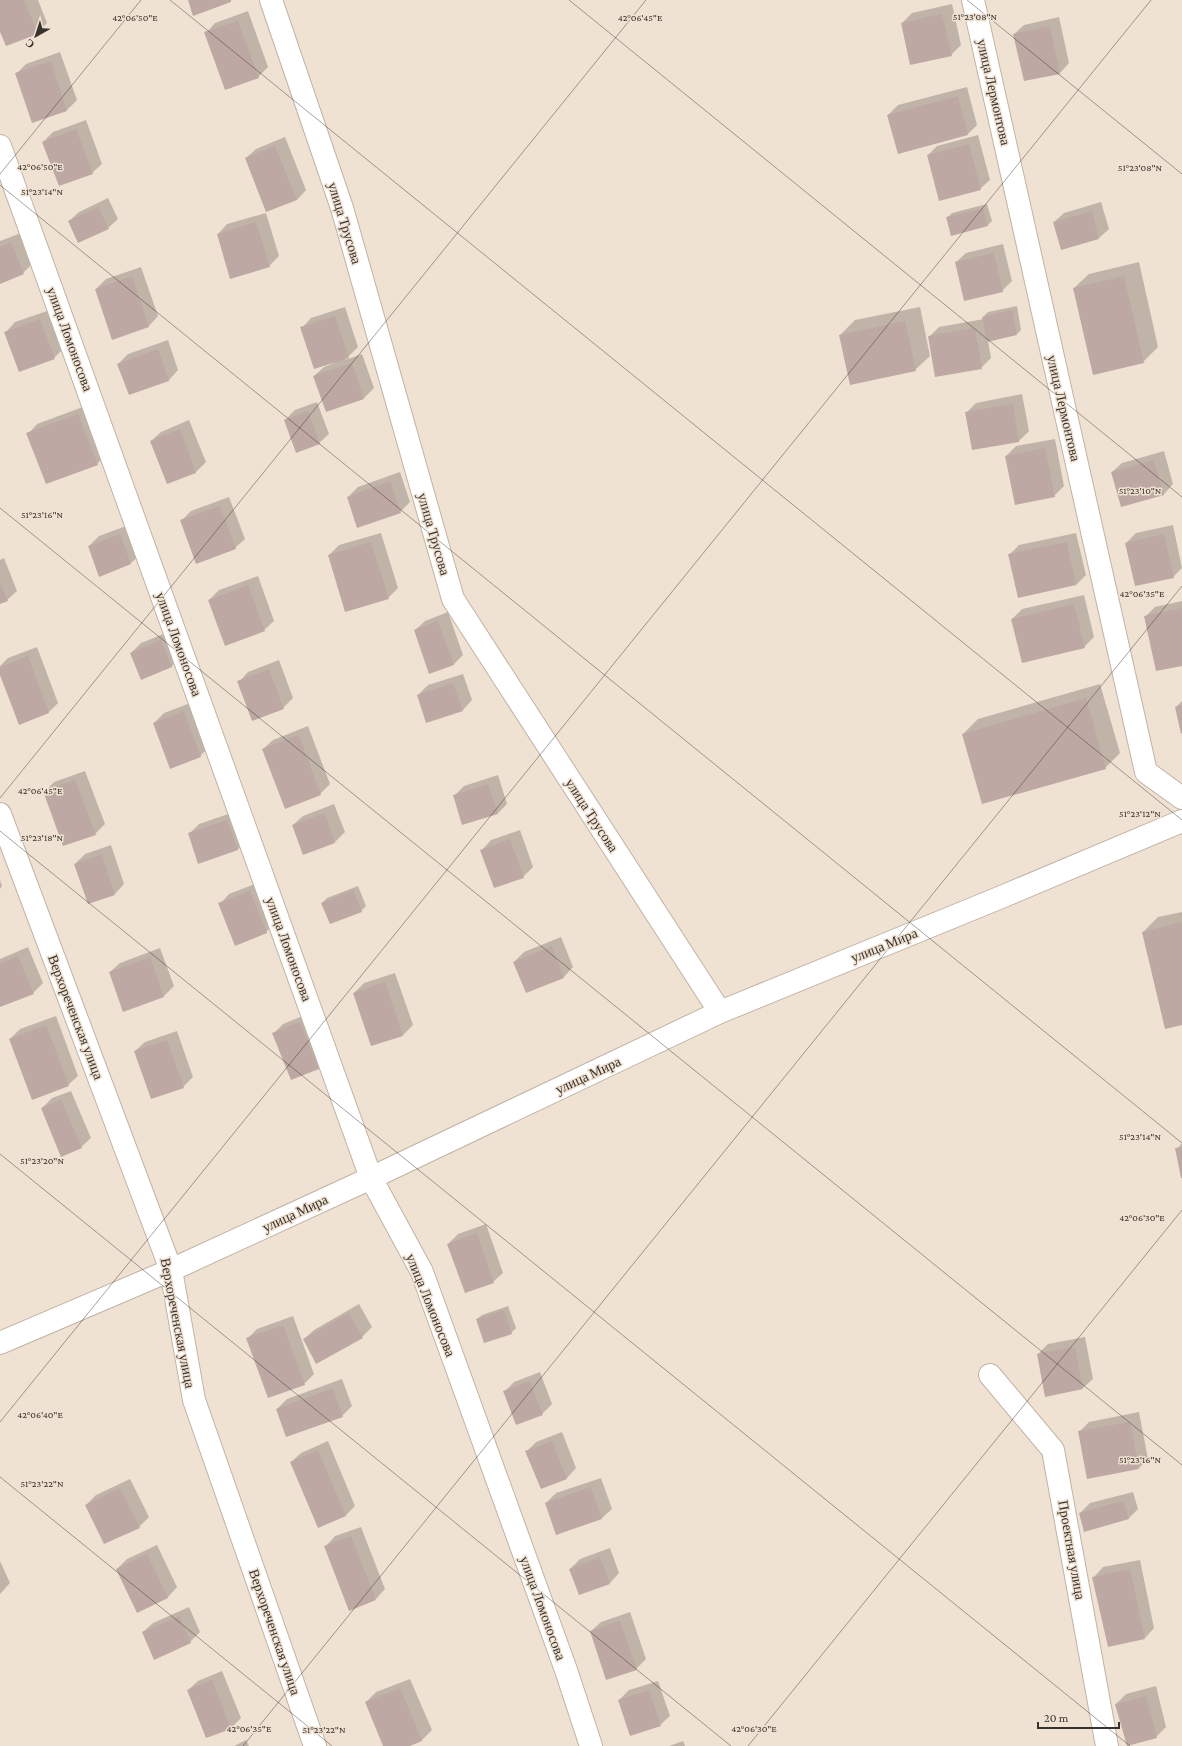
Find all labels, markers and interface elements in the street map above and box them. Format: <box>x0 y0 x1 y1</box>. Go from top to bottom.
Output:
text: 51°23'08"N <box>953 11 998 22</box>
text: 42°06'50"E <box>112 12 158 23</box>
text: 42°06'45"E <box>618 12 663 23</box>
north arrow <box>16 16 56 56</box>
text: С <box>23 37 37 51</box>
street label: улица Лермонтова <box>974 37 1014 147</box>
text: 42°06'50"E <box>17 161 63 172</box>
text: 51°23'08"N <box>1118 162 1163 173</box>
street label: улица Трусова <box>325 180 365 267</box>
text: 51°23'14"N <box>21 186 63 197</box>
street label: улица Ломоносова <box>44 285 97 394</box>
street label: улица Лермонтова <box>1044 353 1084 463</box>
text: 51°23'10"N <box>1119 485 1162 496</box>
street label: улица Трусова <box>415 491 454 578</box>
text: 51°23'16"N <box>21 509 63 520</box>
text: 42°06'35"E <box>1120 588 1165 599</box>
street label: улица Ломоносова <box>153 590 206 699</box>
street label: улица Трусова <box>562 775 622 856</box>
text: 42°06'45"E <box>18 785 63 796</box>
text: 51°23'12"N <box>1119 808 1161 819</box>
text: 51°23'18"N <box>21 832 64 843</box>
street label: улица Ломоносова <box>263 895 316 1004</box>
street label: улица Мира <box>848 924 920 966</box>
street label: Верхореченская улица <box>45 952 107 1082</box>
street label: улица Мира <box>553 1053 624 1097</box>
text: 51°23'14"N <box>1119 1131 1161 1142</box>
text: 51°23'20"N <box>20 1155 64 1166</box>
street label: улица Мира <box>260 1191 331 1235</box>
text: 42°06'30"E <box>1119 1212 1165 1223</box>
street label: улица Ломоносова <box>403 1251 459 1360</box>
street label: Верхореченская улица <box>158 1257 199 1390</box>
text: 42°06'40"E <box>17 1409 63 1420</box>
text: 51°23'16"N <box>1119 1454 1161 1465</box>
text: 51°23'22"N <box>20 1478 64 1489</box>
street label: Проектная улица <box>1055 1499 1089 1602</box>
street label: улица Ломоносова <box>517 1554 570 1663</box>
street label: Верхореченская улица <box>246 1567 304 1698</box>
scale bar <box>1038 1704 1119 1730</box>
text: 20 m <box>1044 1711 1069 1725</box>
text: 42°06'35"E <box>227 1723 272 1734</box>
text: 42°06'30"E <box>731 1723 777 1734</box>
text: 51°23'22"N <box>302 1724 346 1735</box>

